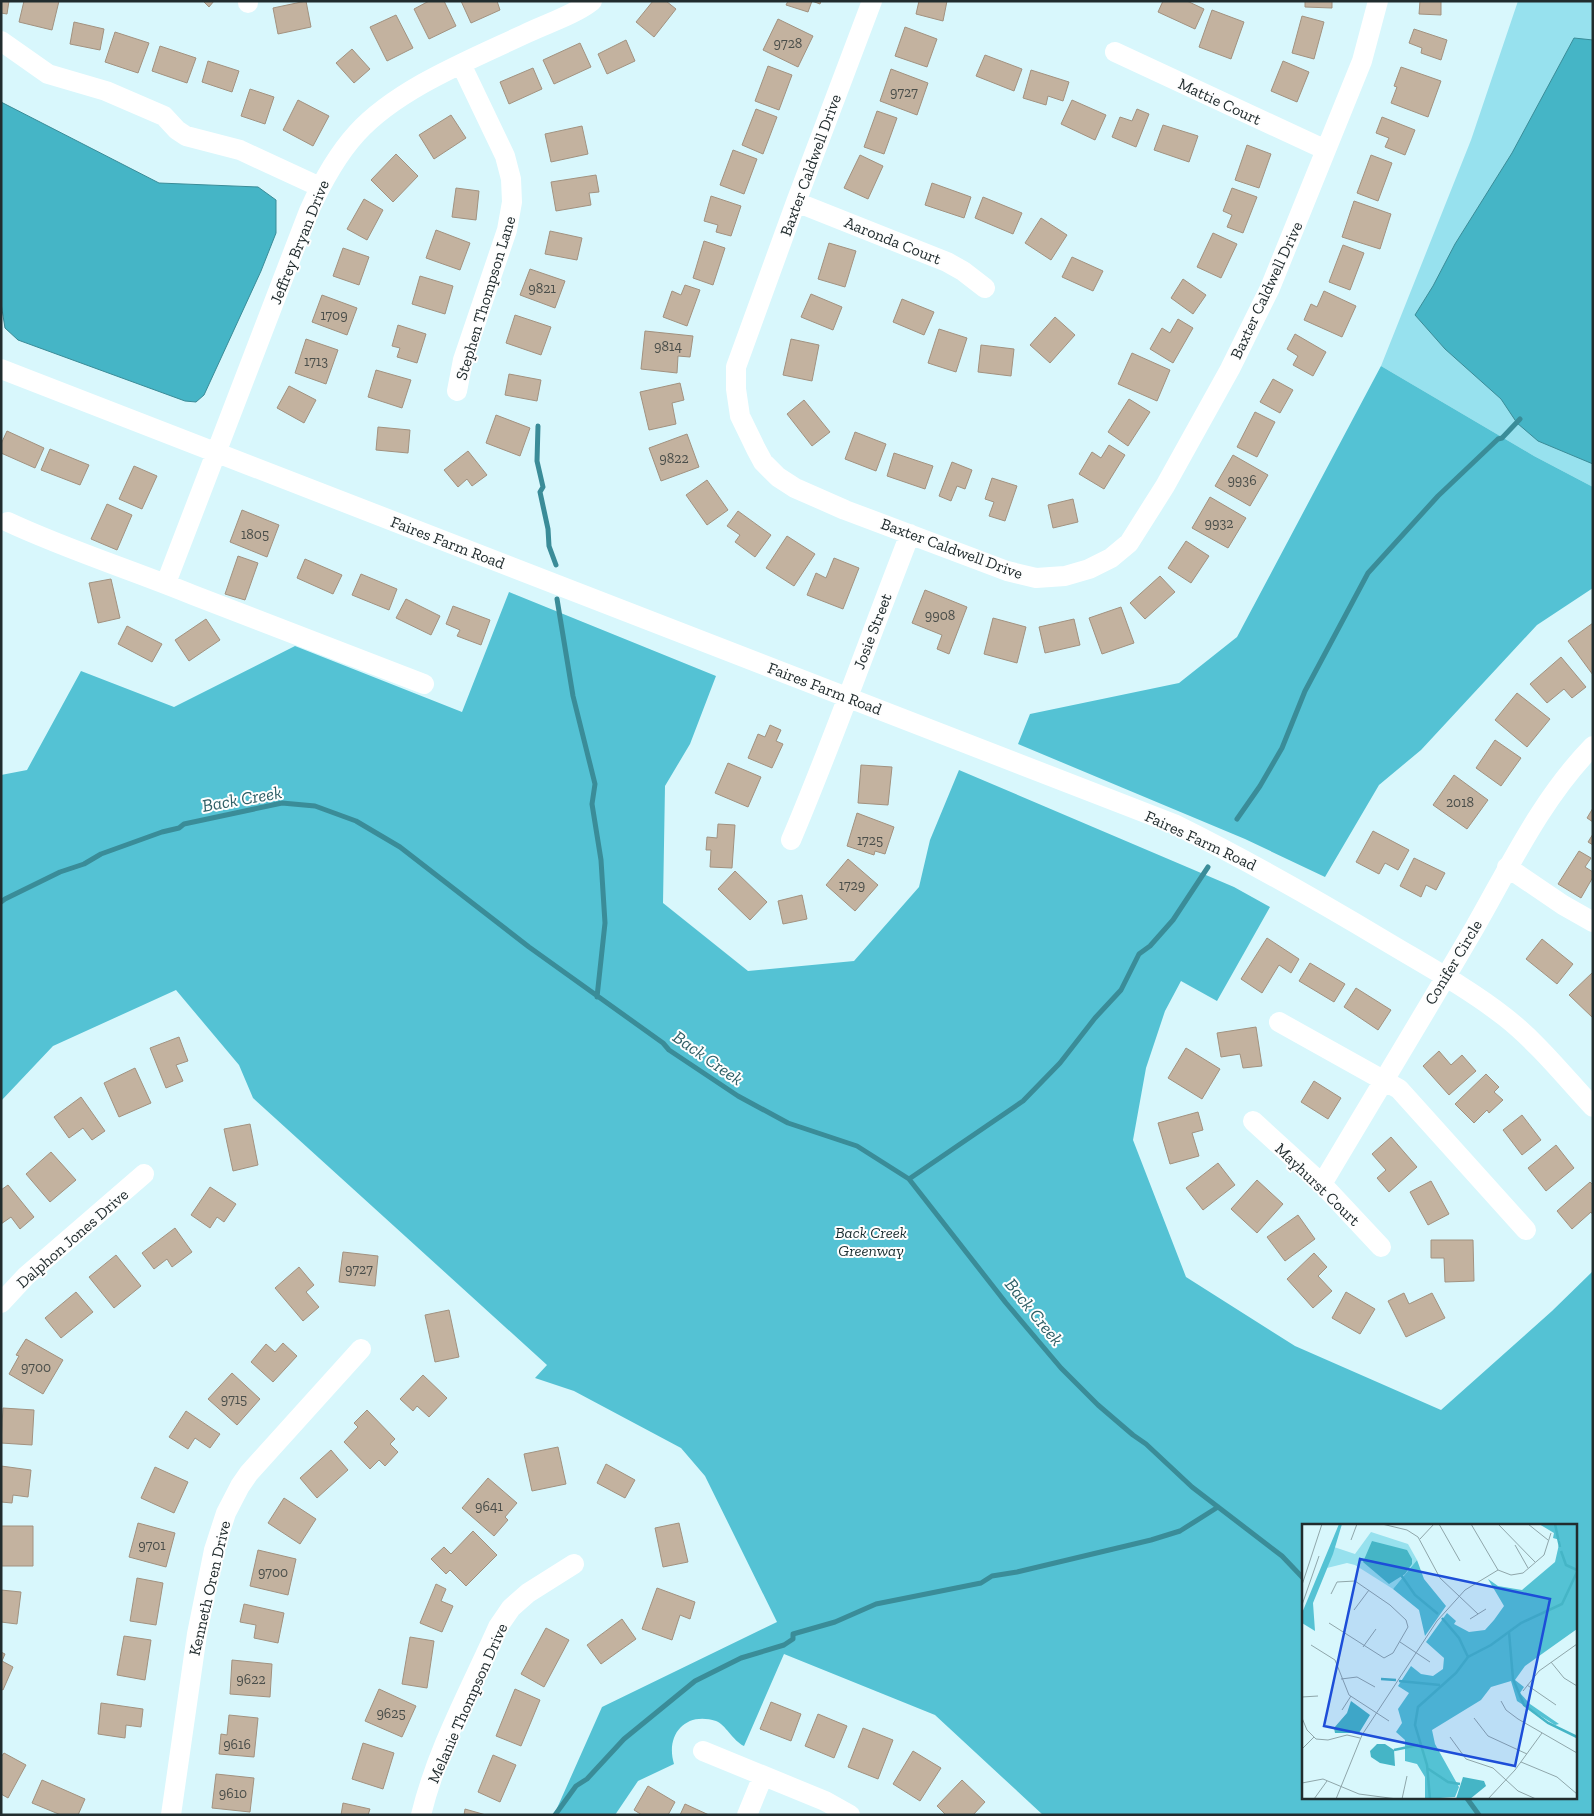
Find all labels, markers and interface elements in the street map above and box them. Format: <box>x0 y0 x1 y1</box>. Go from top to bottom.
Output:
house number: 9728 <box>774 35 802 52</box>
street label: Mattie Court <box>1175 74 1264 129</box>
house number: 9727 <box>890 84 918 101</box>
street label: Baxter Caldwell Drive <box>776 92 845 239</box>
street label: Jeffrey Bryan Drive <box>266 177 333 307</box>
street label: Aaronda Court <box>842 212 944 268</box>
street label: Stephen Thompson Lane <box>451 214 520 383</box>
street label: Baxter Caldwell Drive <box>1226 218 1307 362</box>
house number: 9821 <box>528 280 556 297</box>
house number: 1709 <box>320 307 348 324</box>
house number: 9814 <box>654 338 682 355</box>
house number: 1713 <box>304 353 328 370</box>
house number: 9822 <box>659 450 689 467</box>
house number: 9936 <box>1227 472 1257 489</box>
street label: Faires Farm Road <box>388 512 508 573</box>
street label: Baxter Caldwell Drive <box>878 514 1025 583</box>
house number: 9932 <box>1205 515 1233 532</box>
house number: 1805 <box>241 526 269 543</box>
street label: Josie Street <box>849 590 896 672</box>
house number: 9908 <box>925 607 955 624</box>
street label: Faires Farm Road <box>765 658 885 719</box>
water label: Back Creek <box>200 781 284 817</box>
house number: 2018 <box>1446 794 1474 811</box>
street label: Faires Farm Road <box>1142 806 1260 875</box>
house number: 1725 <box>857 832 883 849</box>
house number: 1729 <box>839 877 865 894</box>
street label: Conifer Circle <box>1421 916 1486 1008</box>
water label: Back Creek <box>669 1026 747 1090</box>
street label: Mayhurst Court <box>1271 1139 1364 1230</box>
street label: Dalphon Jones Drive <box>13 1185 132 1292</box>
park label: Back Creek Greenway <box>835 1223 907 1260</box>
house number: 9727 <box>345 1261 373 1278</box>
water label: Back Creek <box>1000 1274 1068 1350</box>
house number: 9700 <box>21 1359 51 1376</box>
house number: 9715 <box>221 1391 247 1408</box>
house number: 9641 <box>475 1498 504 1515</box>
street label: Kenneth Oren Drive <box>185 1519 234 1658</box>
inset map <box>1302 1524 1576 1798</box>
house number: 9701 <box>138 1537 166 1554</box>
house number: 9700 <box>258 1564 288 1581</box>
street label: Melanie Thompson Drive <box>424 1620 511 1786</box>
house number: 9622 <box>236 1671 266 1688</box>
house number: 9625 <box>376 1705 406 1722</box>
house number: 9616 <box>223 1736 251 1753</box>
house number: 9610 <box>219 1785 247 1802</box>

